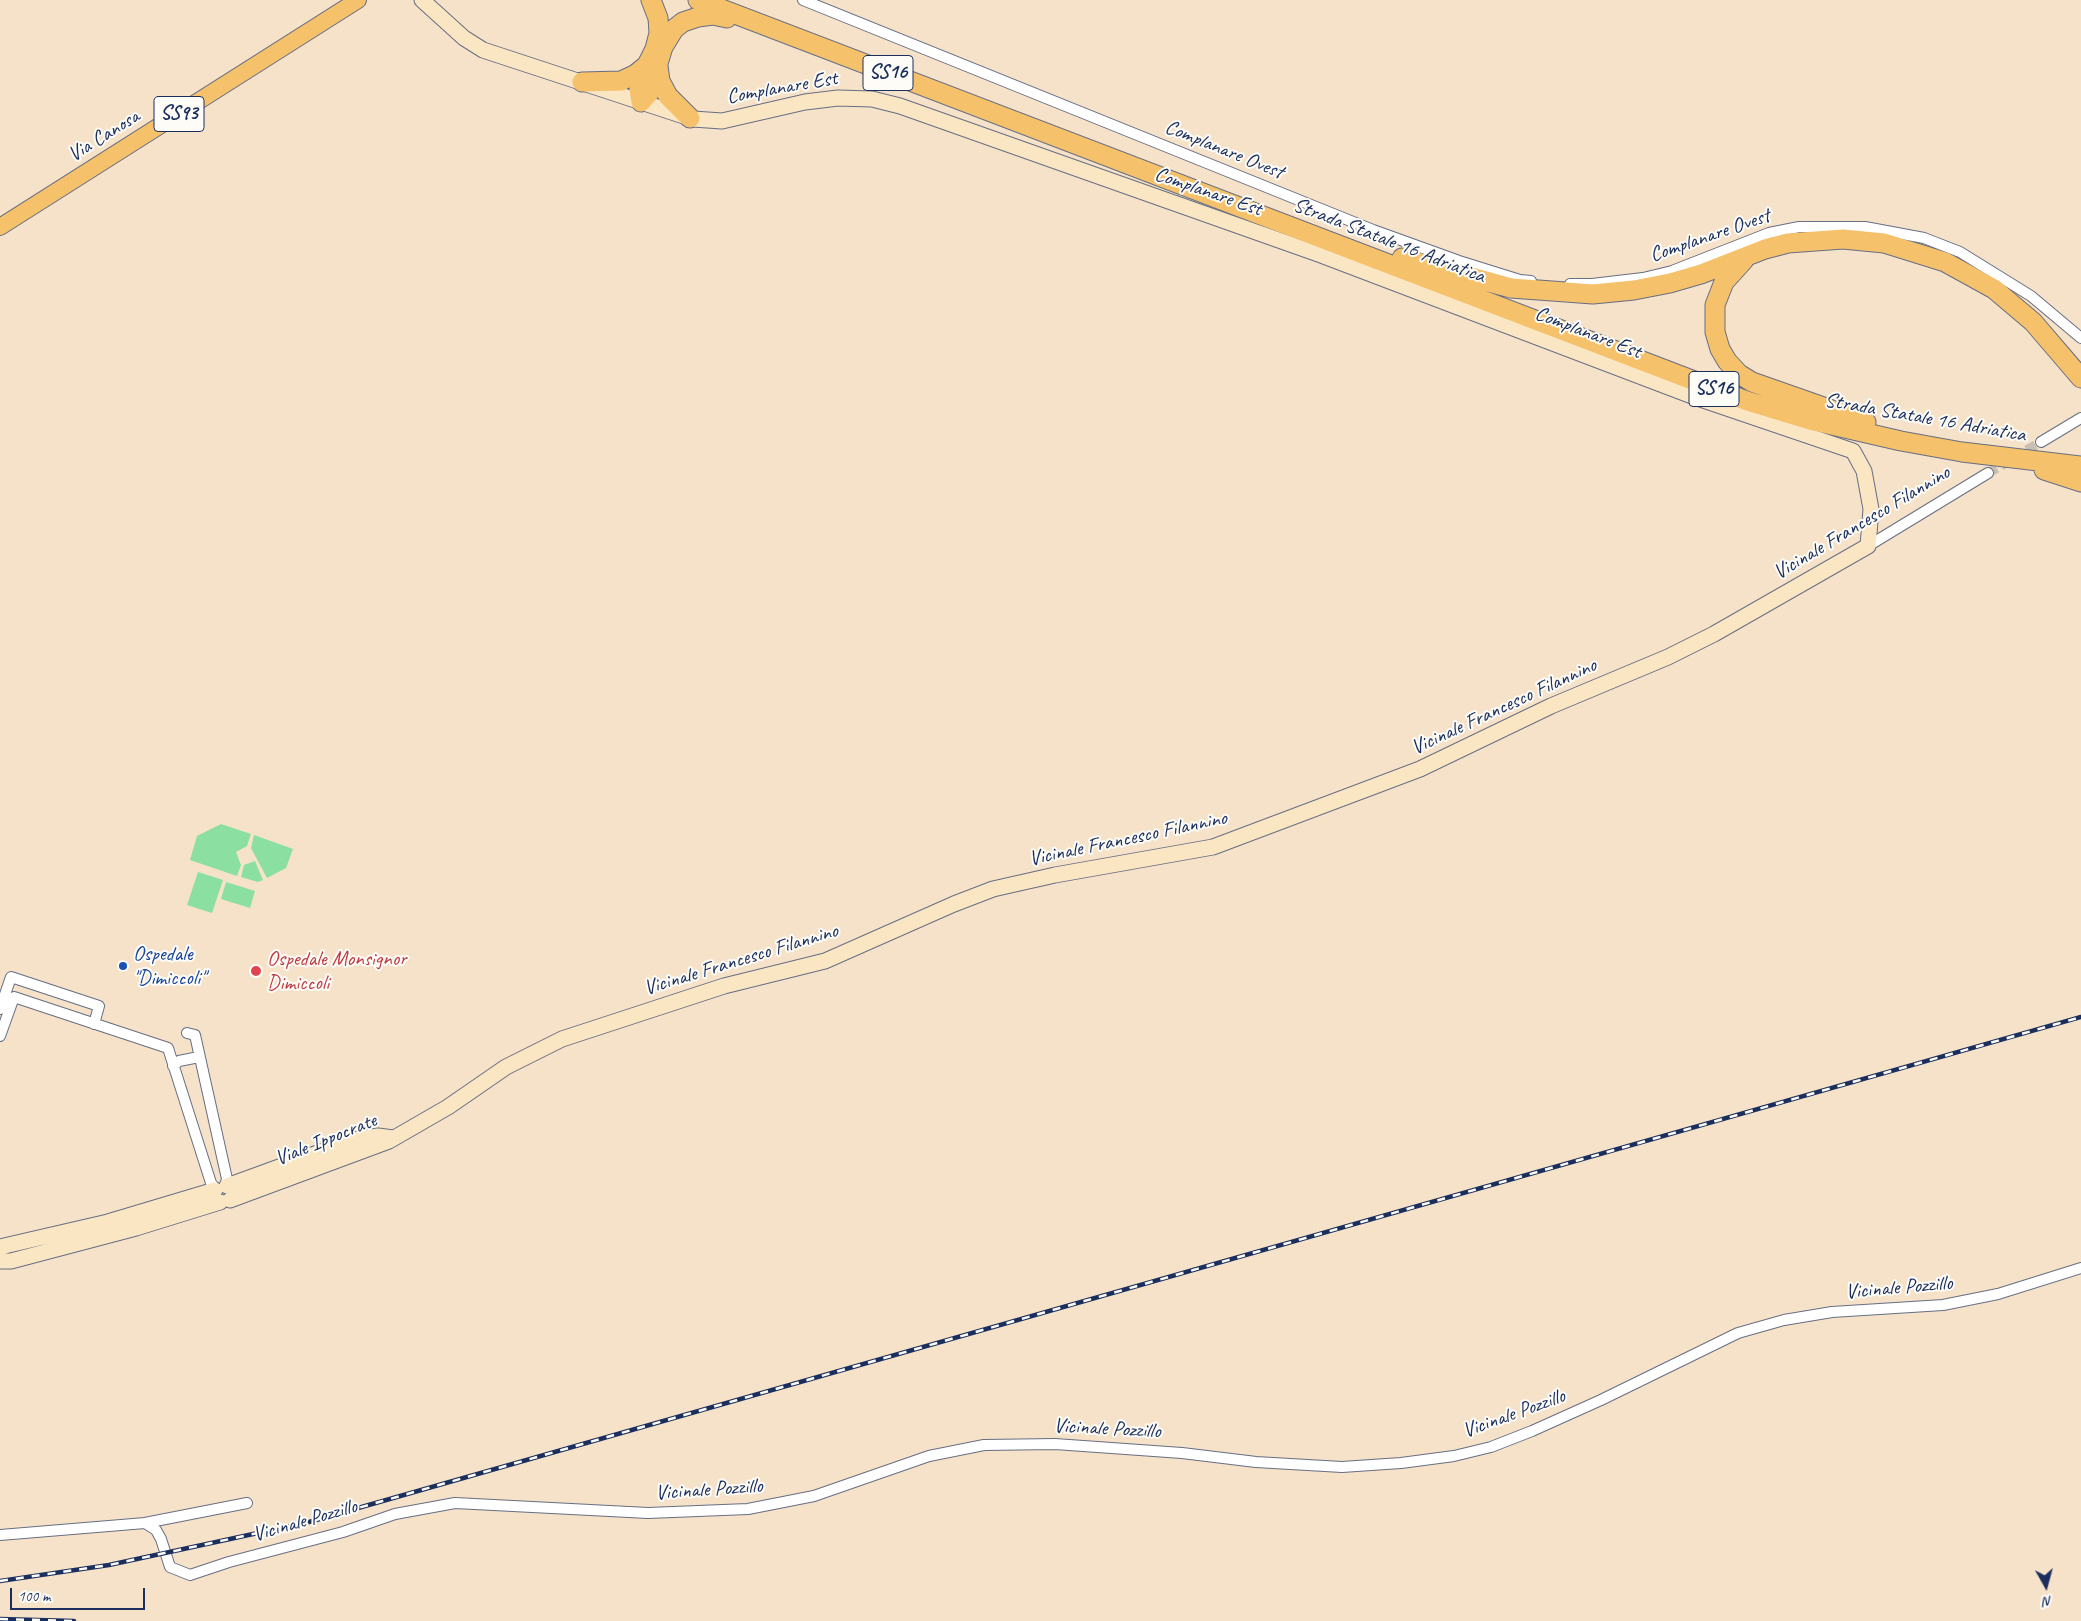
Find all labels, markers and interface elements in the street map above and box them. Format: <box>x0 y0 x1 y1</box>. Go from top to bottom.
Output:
road number: SS16 <box>863 56 913 90</box>
street label: Complanare Est <box>725 66 839 110</box>
road number: SS93 <box>154 96 204 132</box>
street label: Via Canosa <box>64 104 144 168</box>
street label: Complanare Ovest <box>1161 115 1287 185</box>
street label: Complanare Est <box>1151 162 1265 222</box>
street label: Strada Statale 16 Adriatica <box>1289 193 1489 289</box>
street label: Complanare Ovest <box>1647 204 1773 268</box>
street label: Complanare Est <box>1531 301 1645 365</box>
road number: SS16 <box>1689 372 1739 406</box>
street label: Strada Statale 16 Adriatica <box>1822 388 2028 448</box>
street label: Vicinale Francesco Filannino <box>1769 460 1955 586</box>
street label: Vicinale Francesco Filannino <box>1407 653 1601 761</box>
street label: Vicinale Francesco Filannino <box>1027 806 1229 872</box>
street label: Vicinale Francesco Filannino <box>641 918 841 1002</box>
place label: Ospedale "Dimiccoli" <box>133 941 205 991</box>
place label: Ospedale Monsignor Dimiccoli <box>267 946 407 996</box>
marker: Ospedale "Dimiccoli" <box>117 960 129 972</box>
marker: Ospedale Monsignor Dimiccoli <box>249 964 263 978</box>
street label: Viale Ippocrate <box>271 1108 381 1172</box>
street label: Vicinale Pozzillo <box>1844 1271 1954 1305</box>
street label: Vicinale Pozzillo <box>1459 1384 1569 1444</box>
street label: Vicinale Pozzillo <box>1053 1414 1161 1444</box>
street label: Vicinale Pozzillo <box>655 1474 763 1506</box>
street label: Vicinale Pozzillo <box>250 1494 360 1548</box>
north arrow <box>2021 1561 2071 1611</box>
scale bar <box>12 1578 148 1610</box>
text: 100 m <box>18 1587 50 1606</box>
text: N <box>2043 1592 2053 1610</box>

